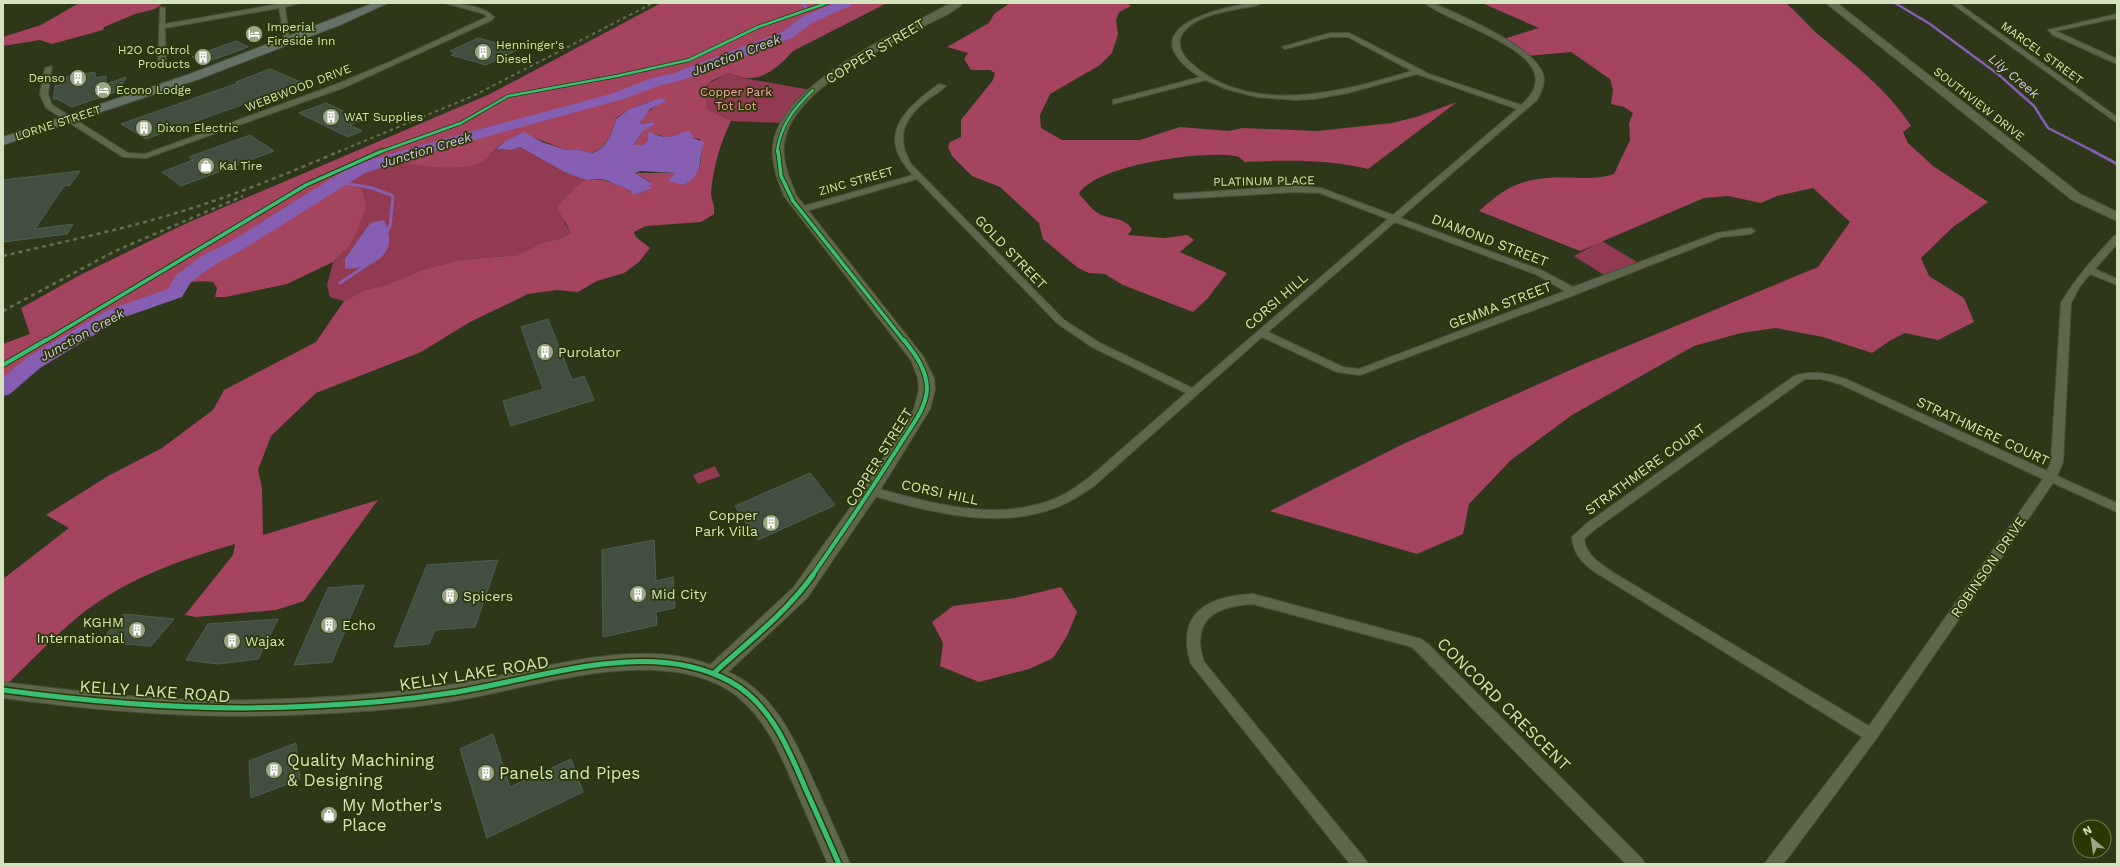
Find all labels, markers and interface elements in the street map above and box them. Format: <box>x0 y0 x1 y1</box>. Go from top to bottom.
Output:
street label: COPPER STREET <box>823 15 928 87</box>
street label: MARCEL STREET <box>1998 19 2086 87</box>
place label: Imperial Fireside Inn <box>267 20 336 48</box>
hotel icon: Imperial Fireside Inn <box>244 24 264 44</box>
water label: Junction Creek <box>690 31 783 79</box>
place label: Henninger's Diesel <box>496 38 564 66</box>
building icon: Henninger's Diesel <box>473 42 493 62</box>
place label: H2O Control Products <box>118 43 190 71</box>
building icon: H2O Control Products <box>193 47 213 67</box>
water label: Lily Creek <box>1986 51 2043 102</box>
street label: WEBBWOOD DRIVE <box>243 61 353 115</box>
street label: SOUTHVIEW DRIVE <box>1931 64 2027 144</box>
building icon: Denso <box>68 68 88 88</box>
place label: Denso <box>28 71 65 85</box>
hotel icon: Econo Lodge <box>93 80 113 100</box>
place label: Econo Lodge <box>116 83 191 97</box>
park label: Copper Park Tot Lot <box>700 85 772 113</box>
street label: LORNE STREET <box>13 103 103 143</box>
building icon: WAT Supplies <box>321 107 341 127</box>
place label: WAT Supplies <box>344 110 423 124</box>
building icon: Dixon Electric <box>134 118 154 138</box>
place label: Dixon Electric <box>157 121 239 135</box>
water label: Junction Creek <box>379 129 474 171</box>
shop icon: Kal Tire <box>196 156 216 176</box>
place label: Kal Tire <box>219 159 262 173</box>
street label: ZINC STREET <box>817 164 895 198</box>
street label: PLATINUM PLACE <box>1213 173 1315 189</box>
street label: DIAMOND STREET <box>1429 210 1551 270</box>
street label: GOLD STREET <box>972 212 1051 293</box>
street label: CORSI HILL <box>1241 269 1311 333</box>
street label: GEMMA STREET <box>1446 278 1554 332</box>
water label: Junction Creek <box>37 305 127 364</box>
building icon: Purolator <box>535 342 555 362</box>
place label: Purolator <box>558 344 621 360</box>
street label: STRATHMERE COURT <box>1914 393 2052 469</box>
street label: COPPER STREET <box>842 404 916 509</box>
street label: STRATHMERE COURT <box>1582 420 1709 518</box>
street label: CORSI HILL <box>900 476 980 508</box>
place label: Copper Park Villa <box>695 507 758 539</box>
building icon: Copper Park Villa <box>761 513 781 533</box>
street label: ROBINSON DRIVE <box>1947 513 2029 620</box>
building icon: Mid City <box>628 584 648 604</box>
building icon: Spicers <box>440 586 460 606</box>
place label: Mid City <box>651 586 707 602</box>
place label: Spicers <box>463 588 513 604</box>
place label: KGHM International <box>37 614 125 646</box>
building icon: Echo <box>319 615 339 635</box>
place label: Echo <box>342 617 376 633</box>
building icon: KGHM International <box>127 620 147 640</box>
building icon: Wajax <box>222 631 242 651</box>
place label: Wajax <box>245 633 285 649</box>
street label: CONCORD CRESCENT <box>1433 633 1575 775</box>
street label: KELLY LAKE ROAD <box>398 651 550 695</box>
street label: KELLY LAKE ROAD <box>79 676 231 706</box>
place label: Quality Machining & Designing <box>287 750 435 790</box>
building icon: Quality Machining & Designing <box>264 760 284 780</box>
building icon: Panels and Pipes <box>476 763 496 783</box>
place label: Panels and Pipes <box>499 763 640 783</box>
place label: My Mother's Place <box>342 795 442 835</box>
shop icon: My Mother's Place <box>319 805 339 825</box>
north arrow <box>2072 819 2112 859</box>
text: N <box>2081 823 2094 838</box>

